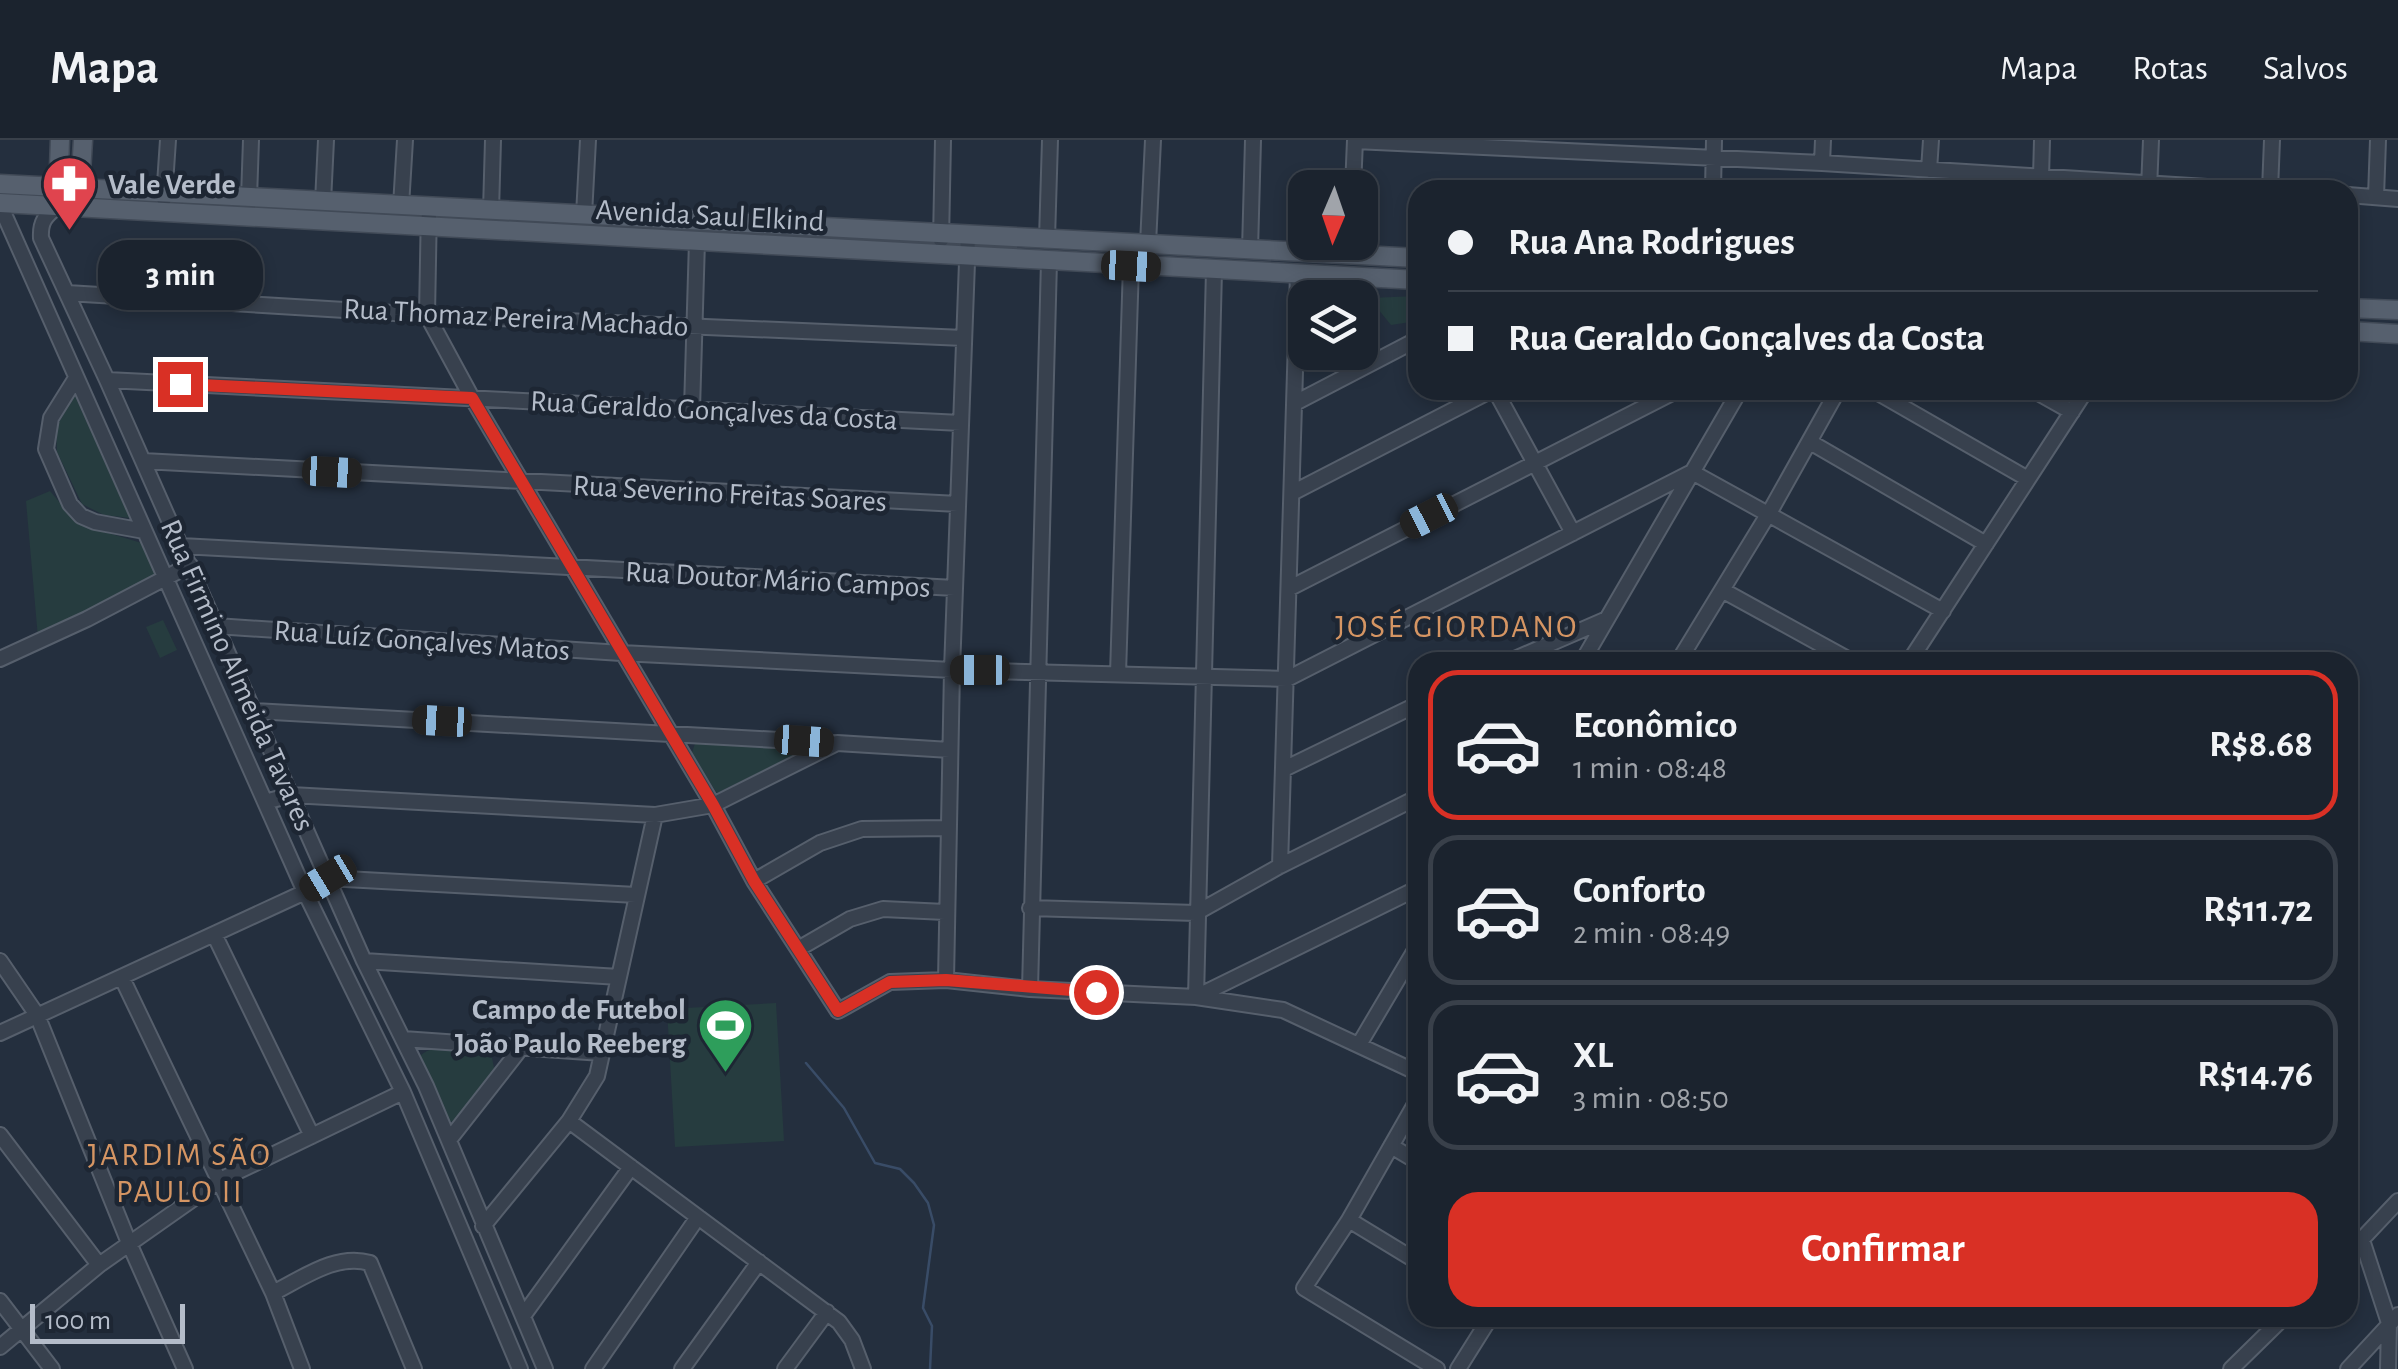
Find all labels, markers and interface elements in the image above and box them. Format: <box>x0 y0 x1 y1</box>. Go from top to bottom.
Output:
text: Mapa <box>50 45 159 93</box>
text: Mapa <box>2000 51 2077 86</box>
text: Rotas <box>2132 51 2208 86</box>
text: Salvos <box>2263 51 2348 86</box>
pharmacy icon: Vale Verde <box>39 154 99 233</box>
place label: Vale Verde <box>108 170 236 200</box>
north arrow <box>1288 170 1378 260</box>
map controls <box>1288 170 1378 370</box>
street label: Avenida Saul Elkind <box>595 195 825 237</box>
text: Rua Ana Rodrigues <box>1508 224 1795 262</box>
callout: 3 min <box>98 239 262 309</box>
car <box>1100 249 1162 283</box>
text: 3 min <box>146 259 215 291</box>
button: layers <box>1288 280 1378 370</box>
street label: Rua Thomaz Pereira Machado <box>343 294 689 342</box>
text: Rua Geraldo Gonçalves da Costa <box>1508 320 1985 358</box>
route end <box>158 362 203 407</box>
street label: Rua Geraldo Gonçalves da Costa <box>529 386 898 436</box>
car <box>301 455 363 489</box>
street label: Rua Severino Freitas Soares <box>572 471 888 517</box>
car <box>1395 489 1463 543</box>
street label: Rua Firmino Almeida Tavares <box>155 515 319 836</box>
street label: Rua Doutor Mário Campos <box>625 557 931 603</box>
district label: JOSÉ GIORDANO <box>1335 608 1579 643</box>
street label: Rua Luíz Gonçalves Matos <box>273 616 571 666</box>
car <box>950 655 1010 685</box>
icon: car <box>1453 700 1543 790</box>
car <box>411 704 473 738</box>
text: Econômico <box>1573 707 1737 745</box>
car <box>773 724 835 758</box>
text: R$8.68 <box>2209 726 2313 764</box>
text: 1 min · 08:48 <box>1573 752 1727 784</box>
car <box>295 850 361 906</box>
icon: car <box>1453 865 1543 955</box>
text: Conforto <box>1573 872 1706 910</box>
text: R$11.72 <box>2203 891 2313 929</box>
text: 2 min · 08:49 <box>1573 917 1730 949</box>
route start <box>1074 970 1119 1015</box>
place label: Campo de Futebol João Paulo Reeberg <box>455 995 687 1059</box>
sports icon: Campo de Futebol João Paulo Reeberg <box>695 996 755 1075</box>
icon: car <box>1453 1030 1543 1120</box>
text: XL <box>1573 1037 1613 1075</box>
text: R$14.76 <box>2197 1056 2313 1094</box>
text: 3 min · 08:50 <box>1573 1082 1729 1114</box>
district label: JARDIM SÃO PAULO II <box>88 1137 272 1208</box>
button: Confirmar <box>1448 1192 2318 1307</box>
scale bar <box>30 1299 185 1344</box>
text: 100 m <box>45 1307 111 1335</box>

